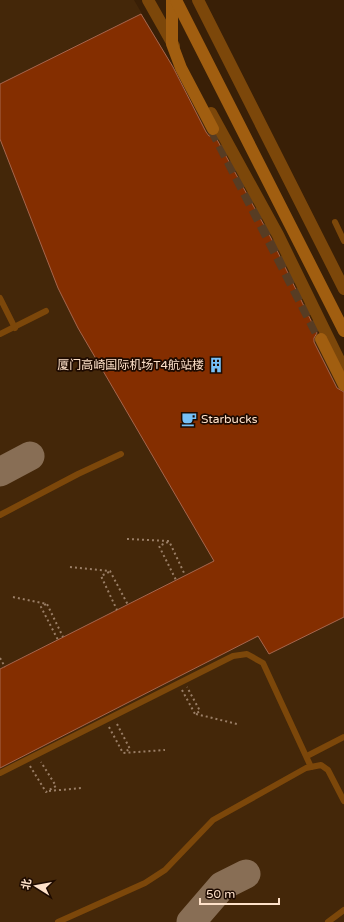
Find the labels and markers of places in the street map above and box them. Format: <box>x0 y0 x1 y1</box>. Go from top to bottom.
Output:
building icon: 厦门高崎国际机场T4航站楼 <box>207 356 225 374</box>
place label: 厦门高崎国际机场T4航站楼 <box>57 358 204 372</box>
cafe icon: Starbucks <box>180 410 198 428</box>
place label: Starbucks <box>201 412 258 426</box>

